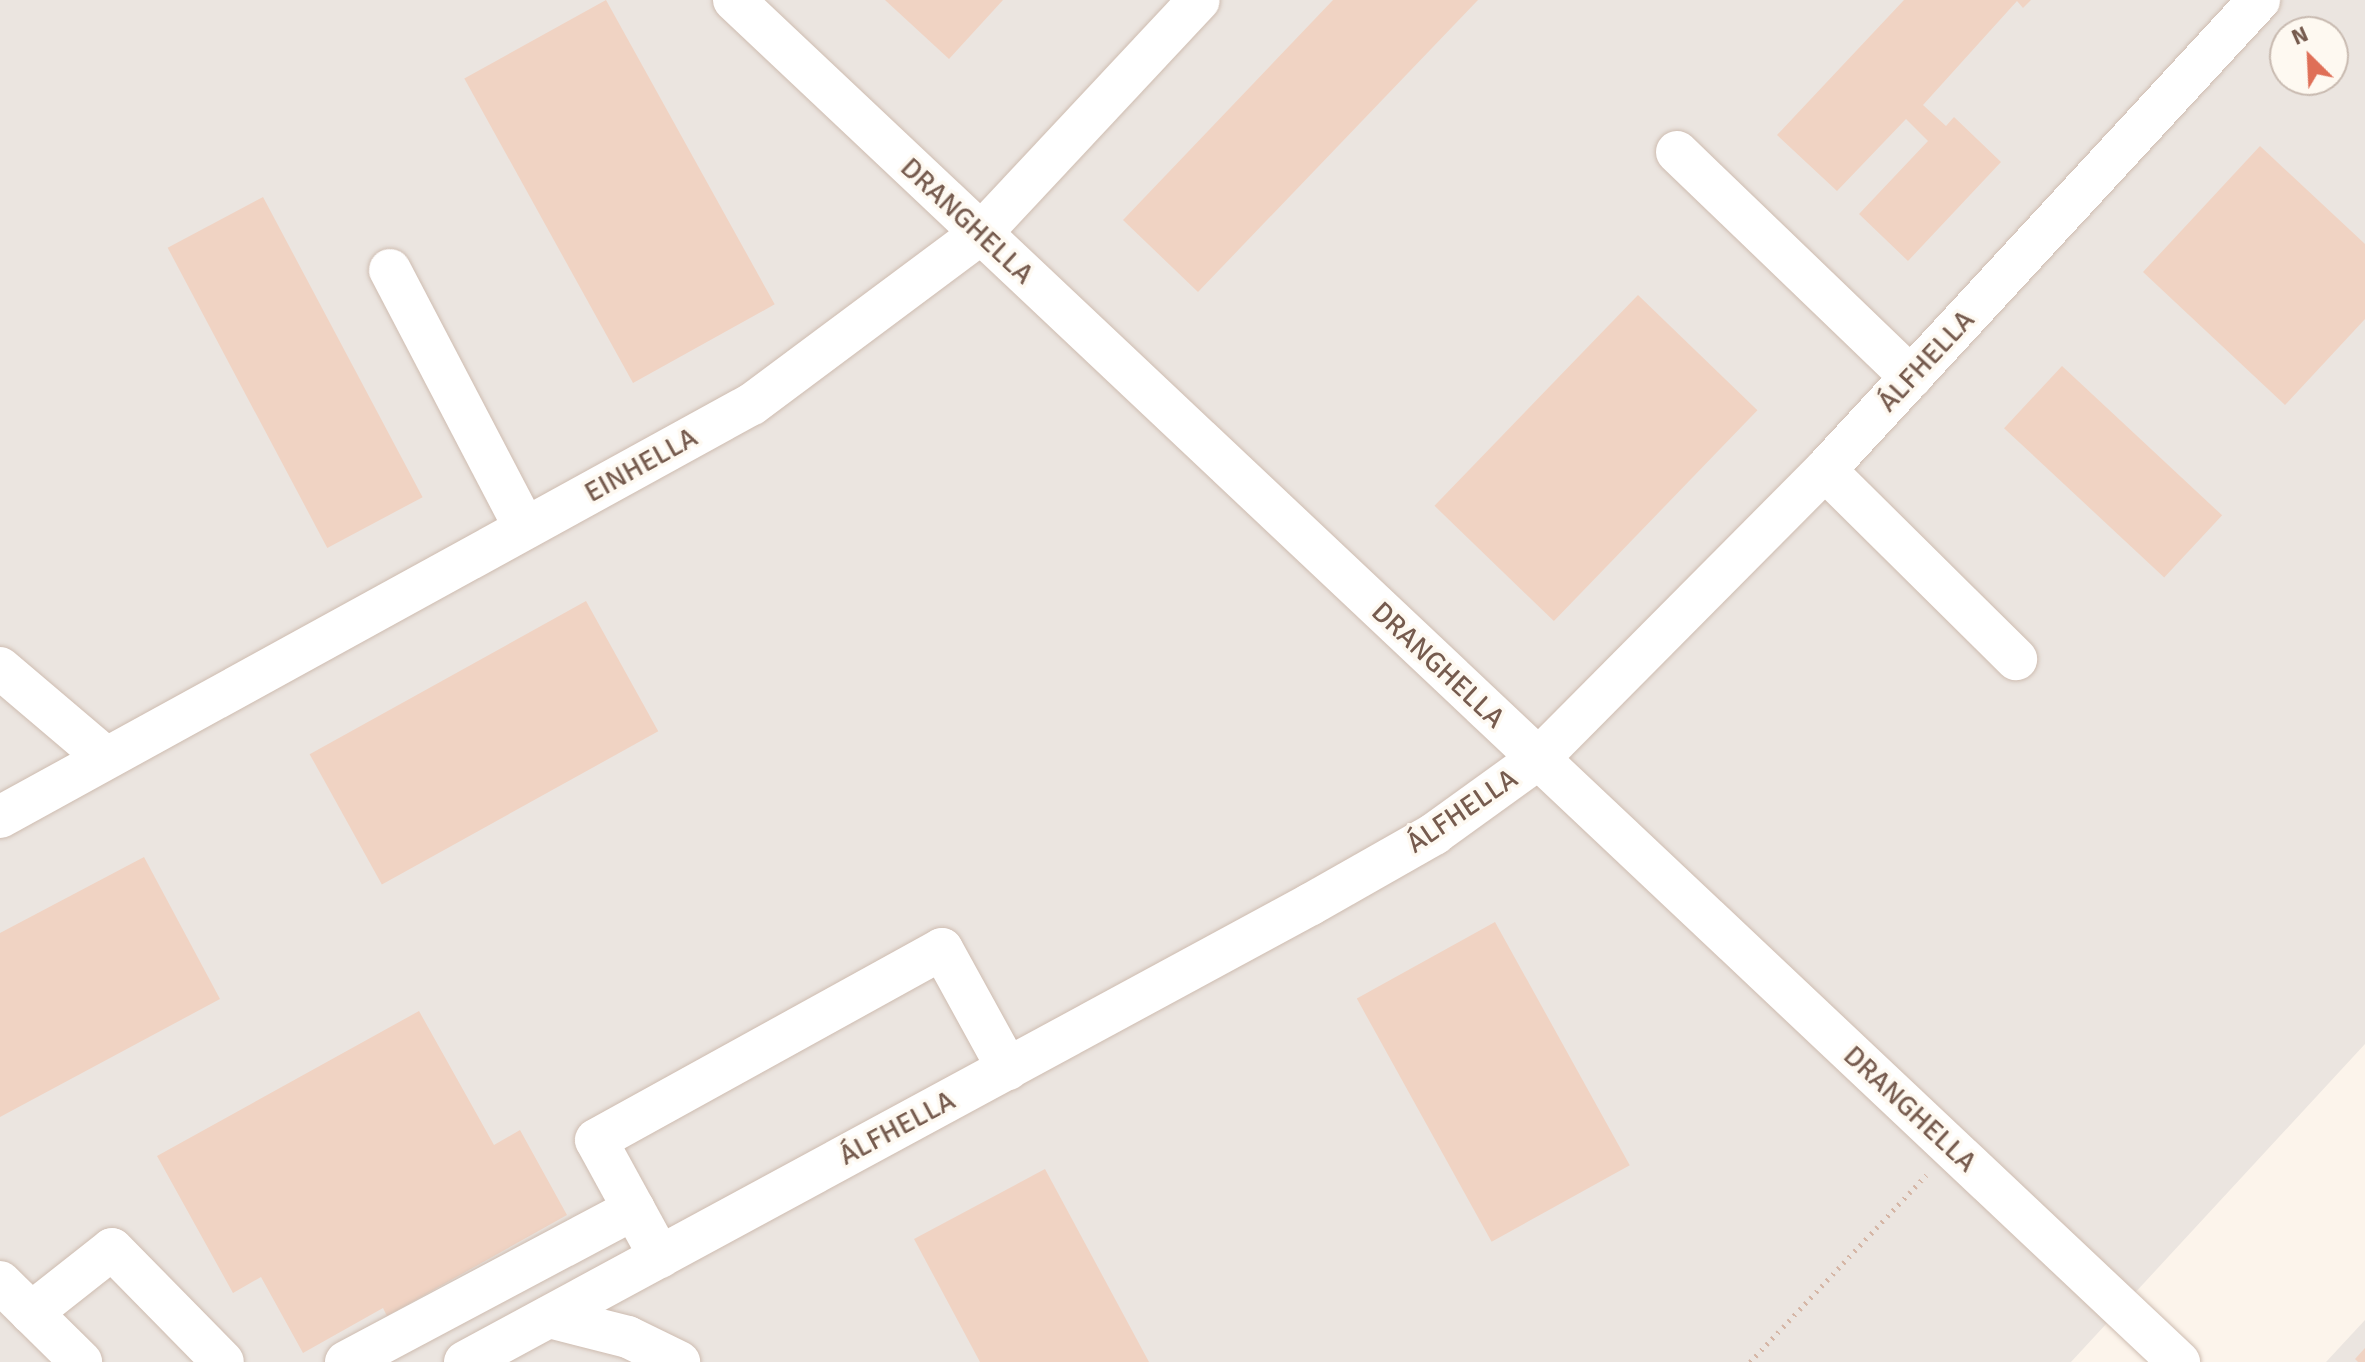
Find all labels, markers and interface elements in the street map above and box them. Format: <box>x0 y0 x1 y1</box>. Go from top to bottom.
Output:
north arrow <box>2269 16 2349 96</box>
text: N <box>2287 20 2312 51</box>
street label: DRANGHELLA <box>894 151 1040 291</box>
street label: ÁLFHELLA <box>1871 303 1981 419</box>
street label: EINHELLA <box>579 420 703 510</box>
street label: DRANGHELLA <box>1365 595 1511 735</box>
street label: ÁLFHELLA <box>1400 762 1524 860</box>
street label: DRANGHELLA <box>1837 1039 1983 1179</box>
street label: ÁLFHELLA <box>833 1083 961 1173</box>

